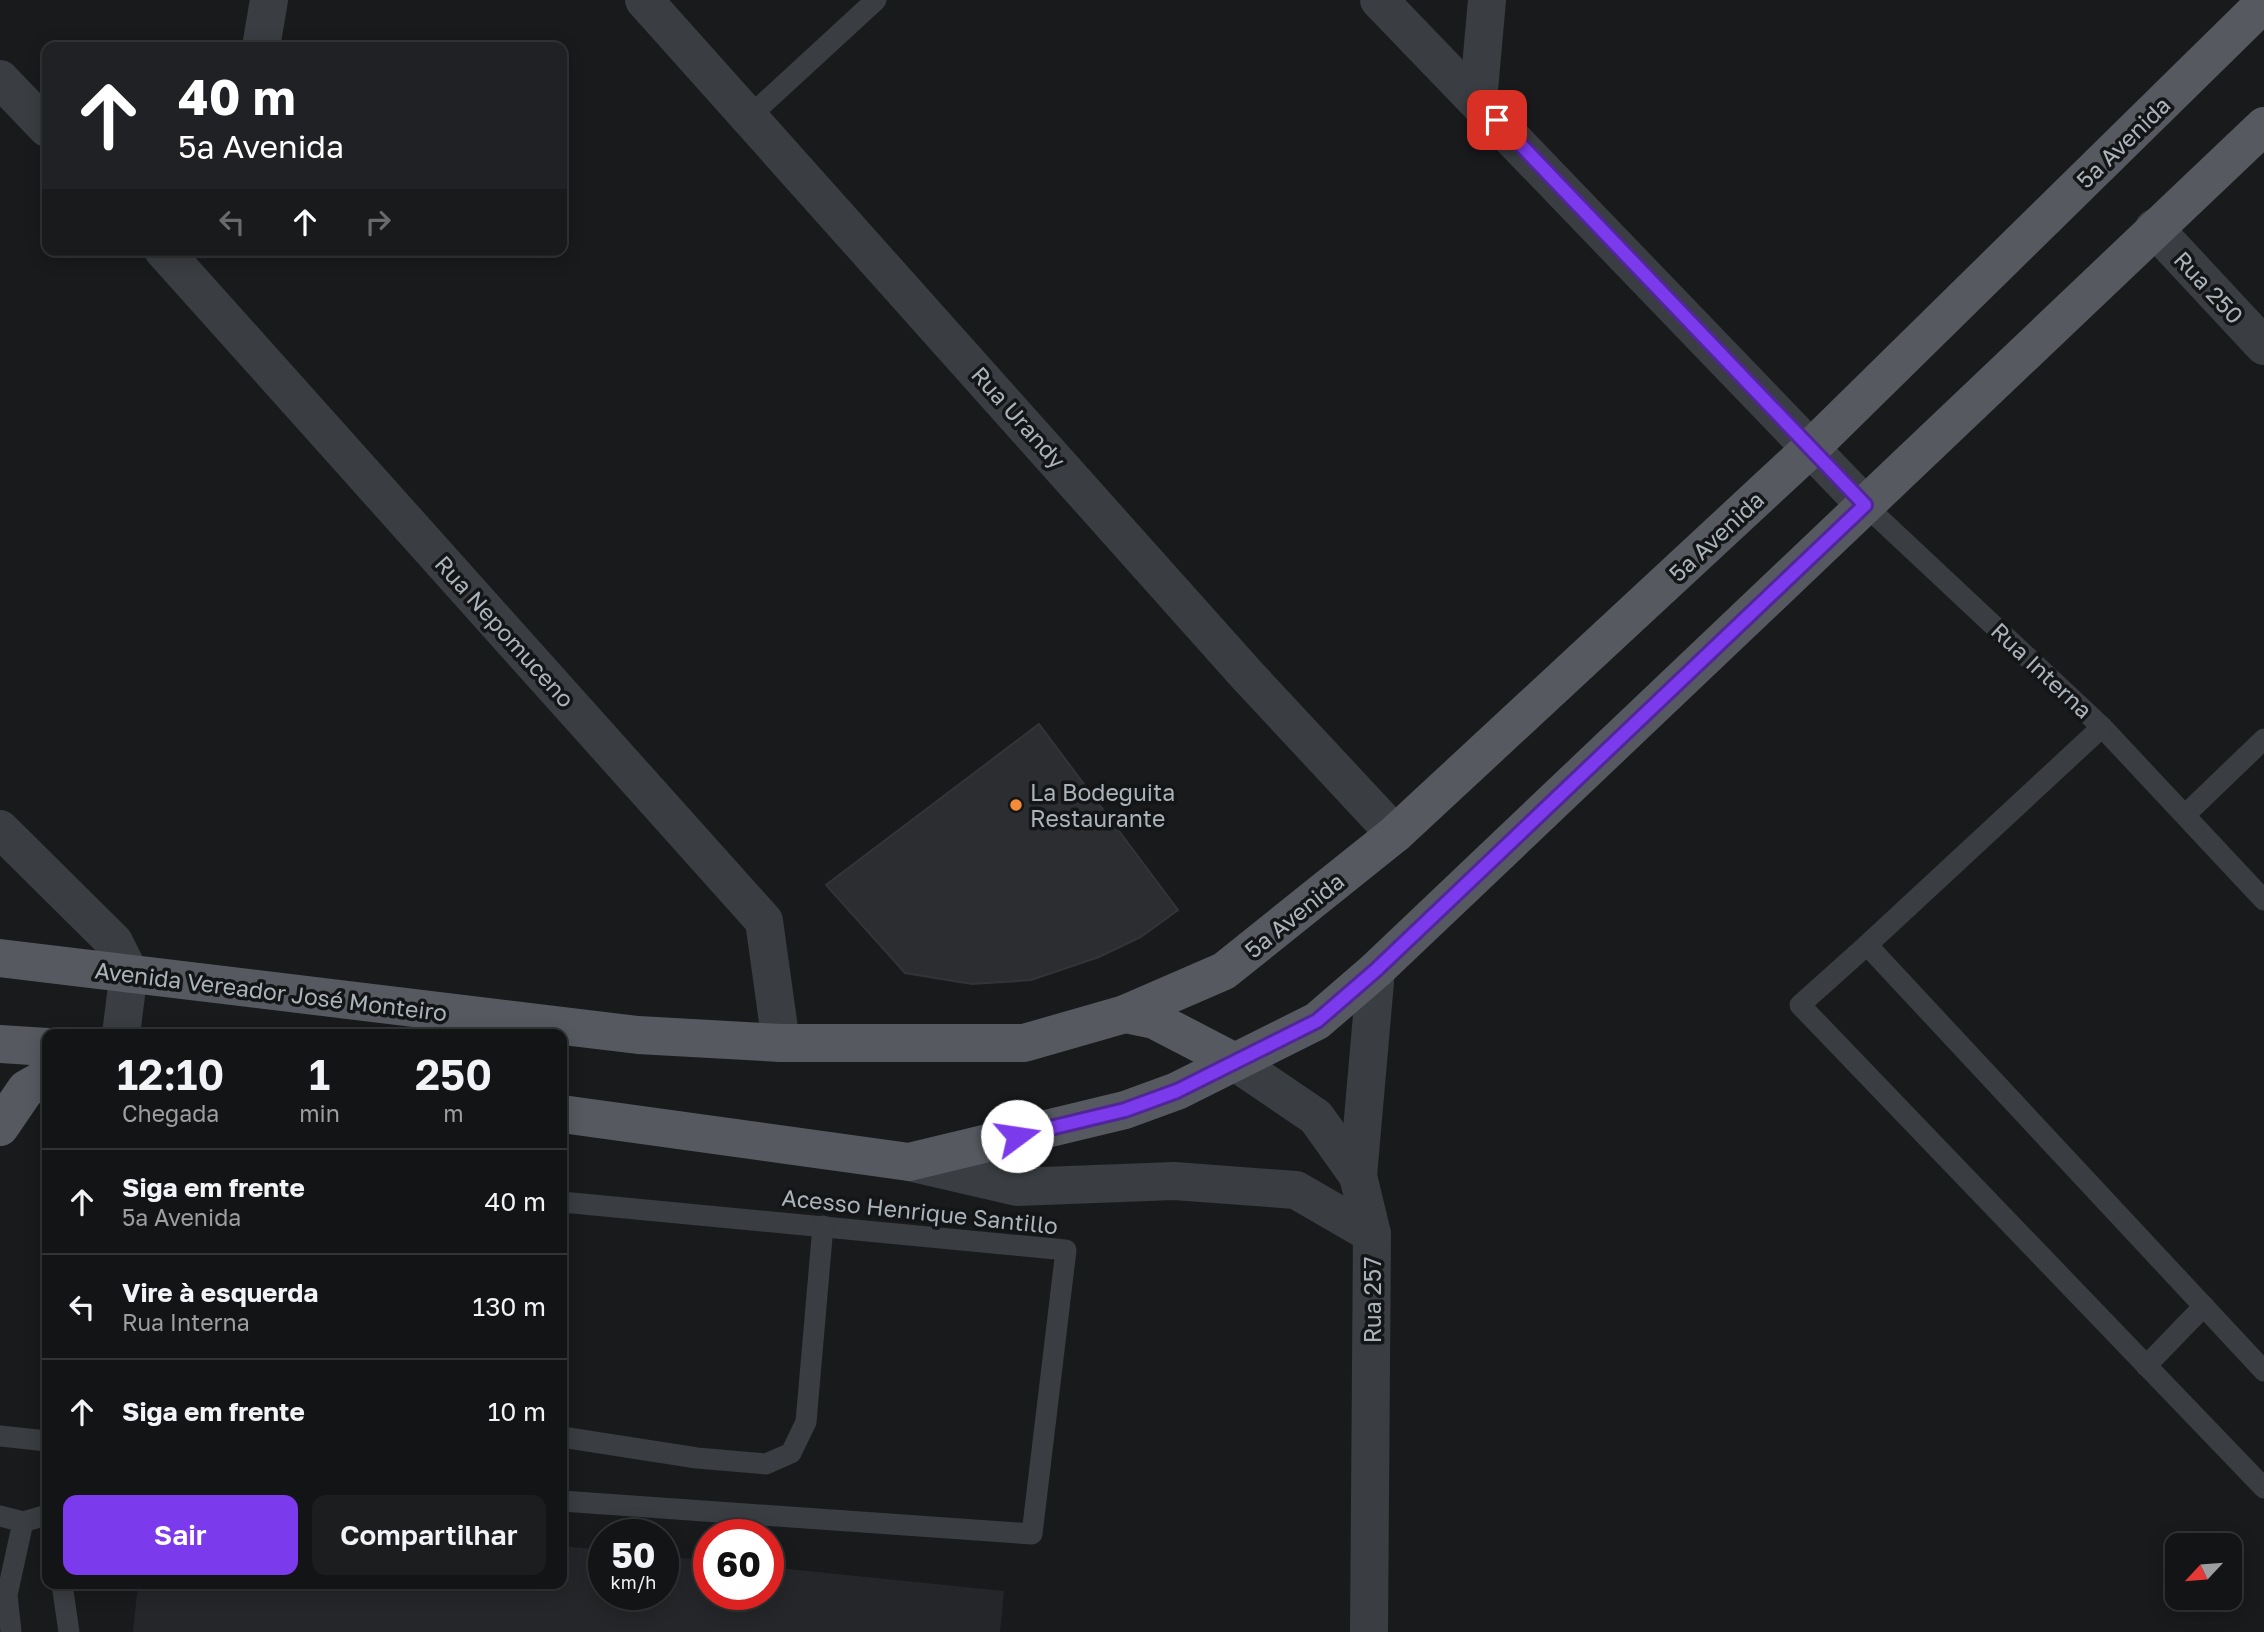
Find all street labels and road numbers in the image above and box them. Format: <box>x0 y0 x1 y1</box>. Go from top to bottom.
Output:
street label: 5ª Avenida <box>2070 90 2176 194</box>
street label: Rua 250 <box>2168 245 2250 329</box>
street label: Rua Urandy <box>966 360 1072 474</box>
street label: 5ª Avenida <box>1663 485 1769 587</box>
street label: Rua Nepomuceno <box>429 549 581 713</box>
street label: Rua Interna <box>1986 616 2098 724</box>
street label: 5ª Avenida <box>1239 867 1349 963</box>
street label: Avenida Vereador José Monteiro <box>93 955 449 1027</box>
street label: Acesso Henrique Santillo <box>781 1183 1059 1239</box>
street label: Rua 257 <box>1358 1257 1386 1343</box>

